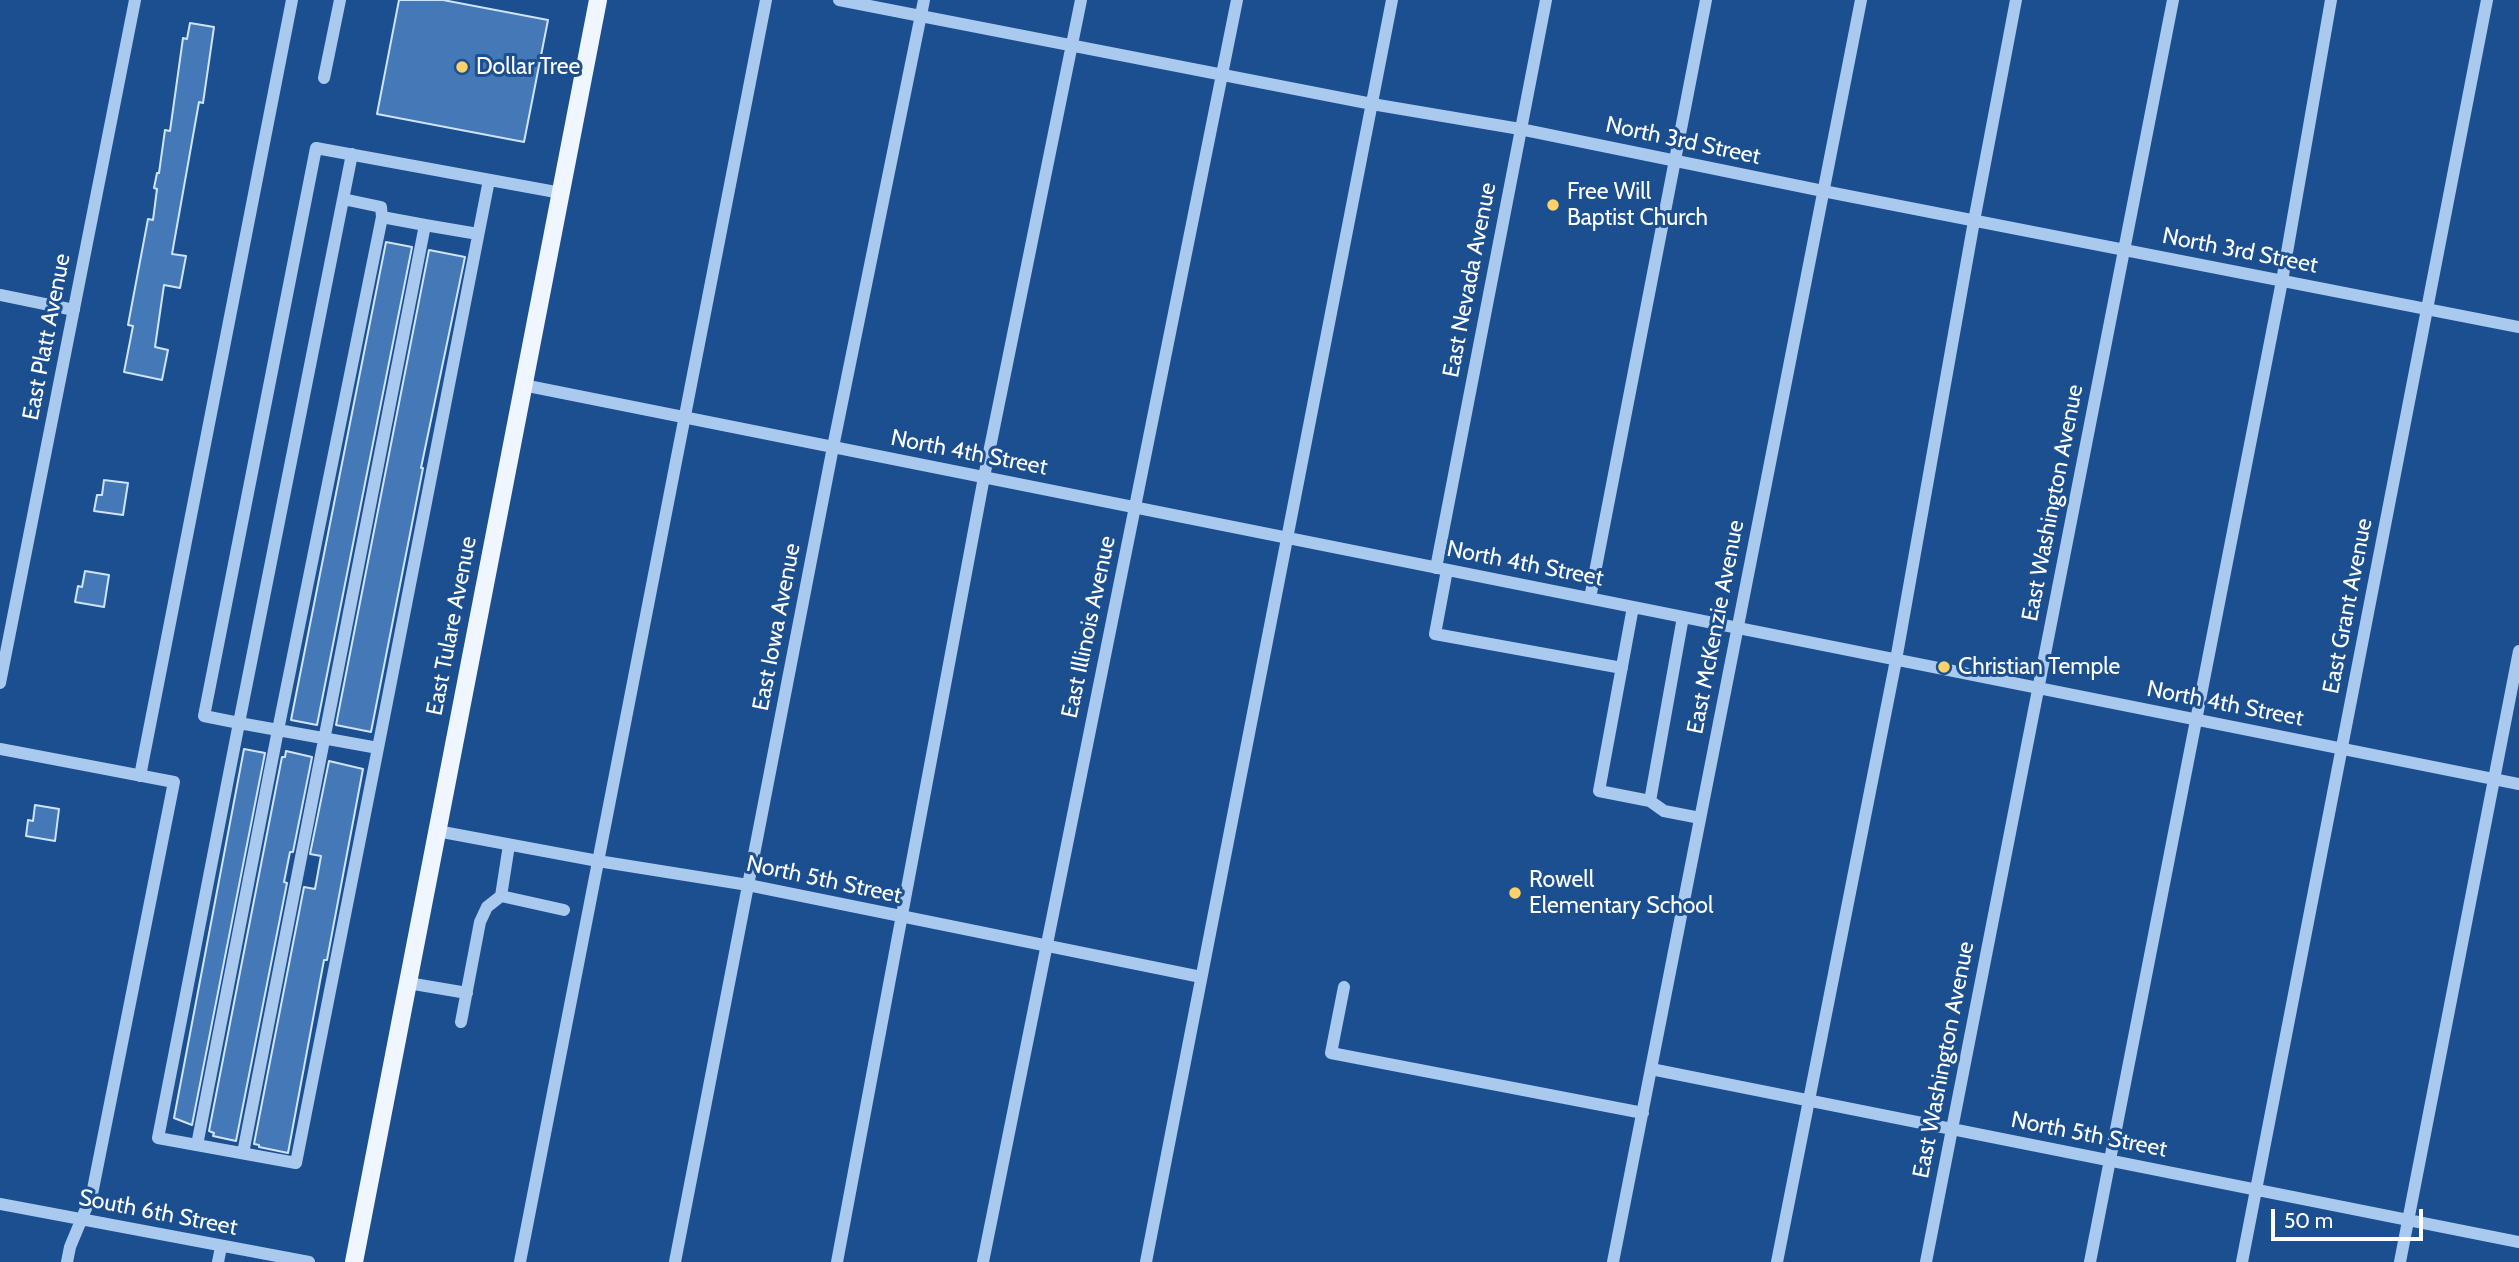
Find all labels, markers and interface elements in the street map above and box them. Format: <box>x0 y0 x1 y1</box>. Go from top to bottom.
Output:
place label: Dollar Tree <box>476 53 580 81</box>
marker: Dollar Tree <box>454 59 470 75</box>
street label: North 3rd Street <box>1603 111 1763 171</box>
place label: Free Will Baptist Church <box>1567 178 1708 232</box>
street label: East Nevada Avenue <box>1438 180 1502 380</box>
marker: Free Will Baptist Church <box>1545 197 1561 213</box>
street label: North 3rd Street <box>2160 222 2320 280</box>
street label: East Platt Avenue <box>17 251 77 423</box>
street label: East Washington Avenue <box>2017 382 2089 624</box>
street label: North 4th Street <box>888 424 1050 482</box>
street label: East Grant Avenue <box>2317 516 2379 696</box>
street label: East McKenzie Avenue <box>1682 518 1750 736</box>
street label: East Illinois Avenue <box>1056 533 1122 721</box>
street label: East Tulare Avenue <box>421 534 483 718</box>
street label: North 4th Street <box>1444 535 1606 593</box>
street label: East Iowa Avenue <box>747 541 807 713</box>
place label: Christian Temple <box>1958 653 2120 681</box>
marker: Christian Temple <box>1936 659 1952 675</box>
street label: North 4th Street <box>2144 675 2306 733</box>
street label: North 5th Street <box>744 850 904 910</box>
place label: Rowell Elementary School <box>1529 866 1713 920</box>
marker: Rowell Elementary School <box>1507 885 1523 901</box>
street label: East Washington Avenue <box>1908 939 1980 1181</box>
street label: North 5th Street <box>2009 1106 2169 1164</box>
street label: South 6th Street <box>76 1184 240 1242</box>
scale bar <box>2274 1196 2426 1240</box>
text: 50 m <box>2284 1208 2333 1233</box>

